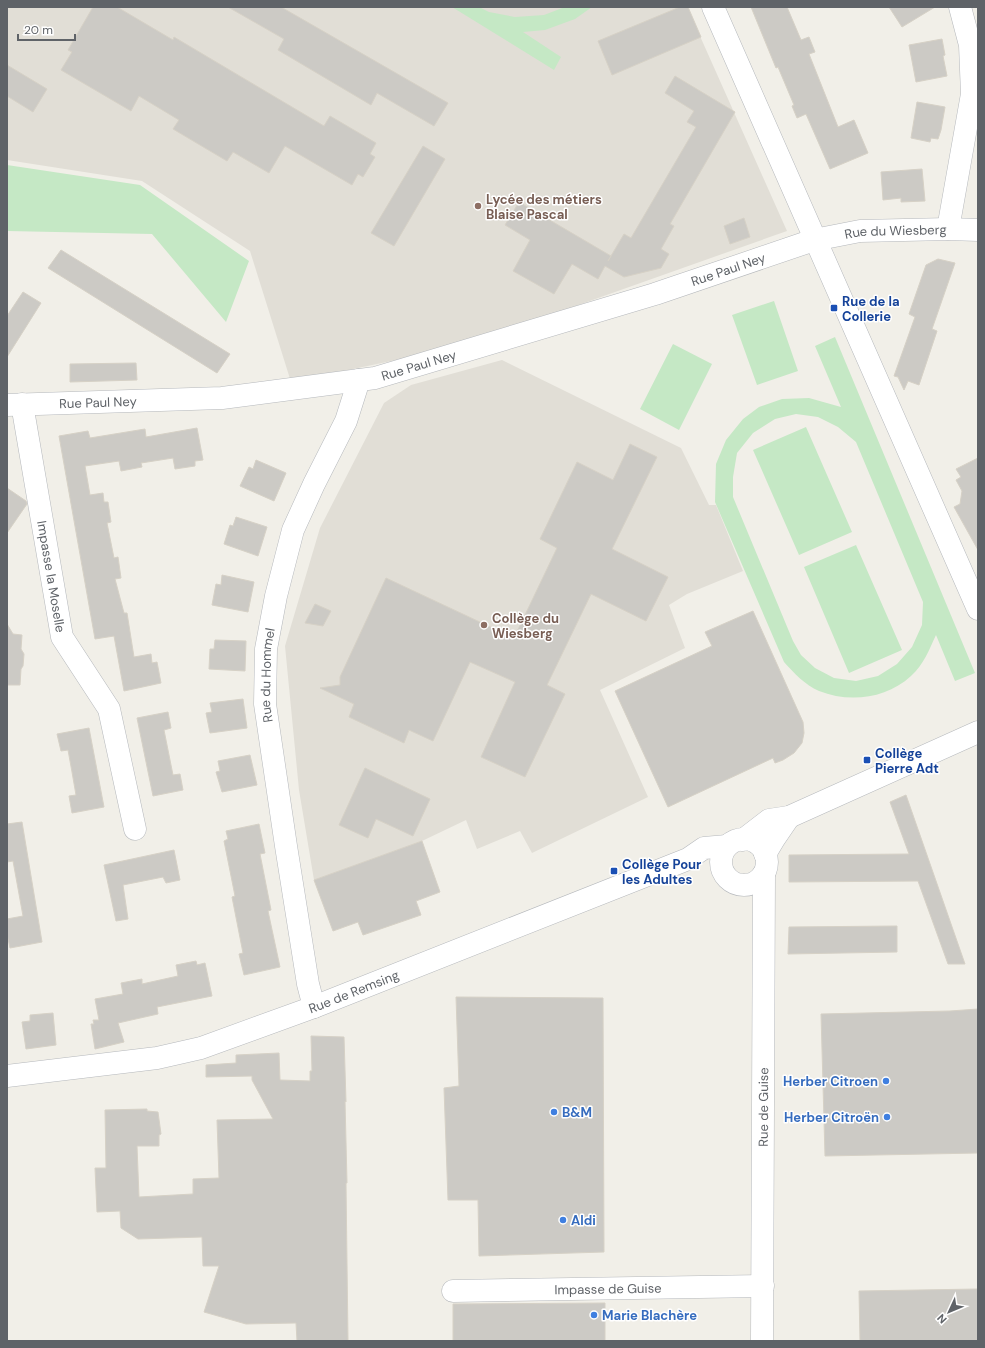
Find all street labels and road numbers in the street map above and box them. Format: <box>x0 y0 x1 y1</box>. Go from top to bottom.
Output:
street label: Rue du Wiesberg <box>843 221 947 243</box>
street label: Rue Paul Ney <box>689 249 768 290</box>
street label: Rue Paul Ney <box>379 346 458 385</box>
street label: Rue Paul Ney <box>59 393 137 412</box>
street label: Impasse la Moselle <box>33 519 69 634</box>
street label: Rue du Hommel <box>257 626 279 724</box>
street label: Rue de Remsing <box>306 966 401 1017</box>
street label: Rue de Guise <box>755 1067 772 1147</box>
street label: Impasse de Guise <box>554 1280 662 1298</box>

